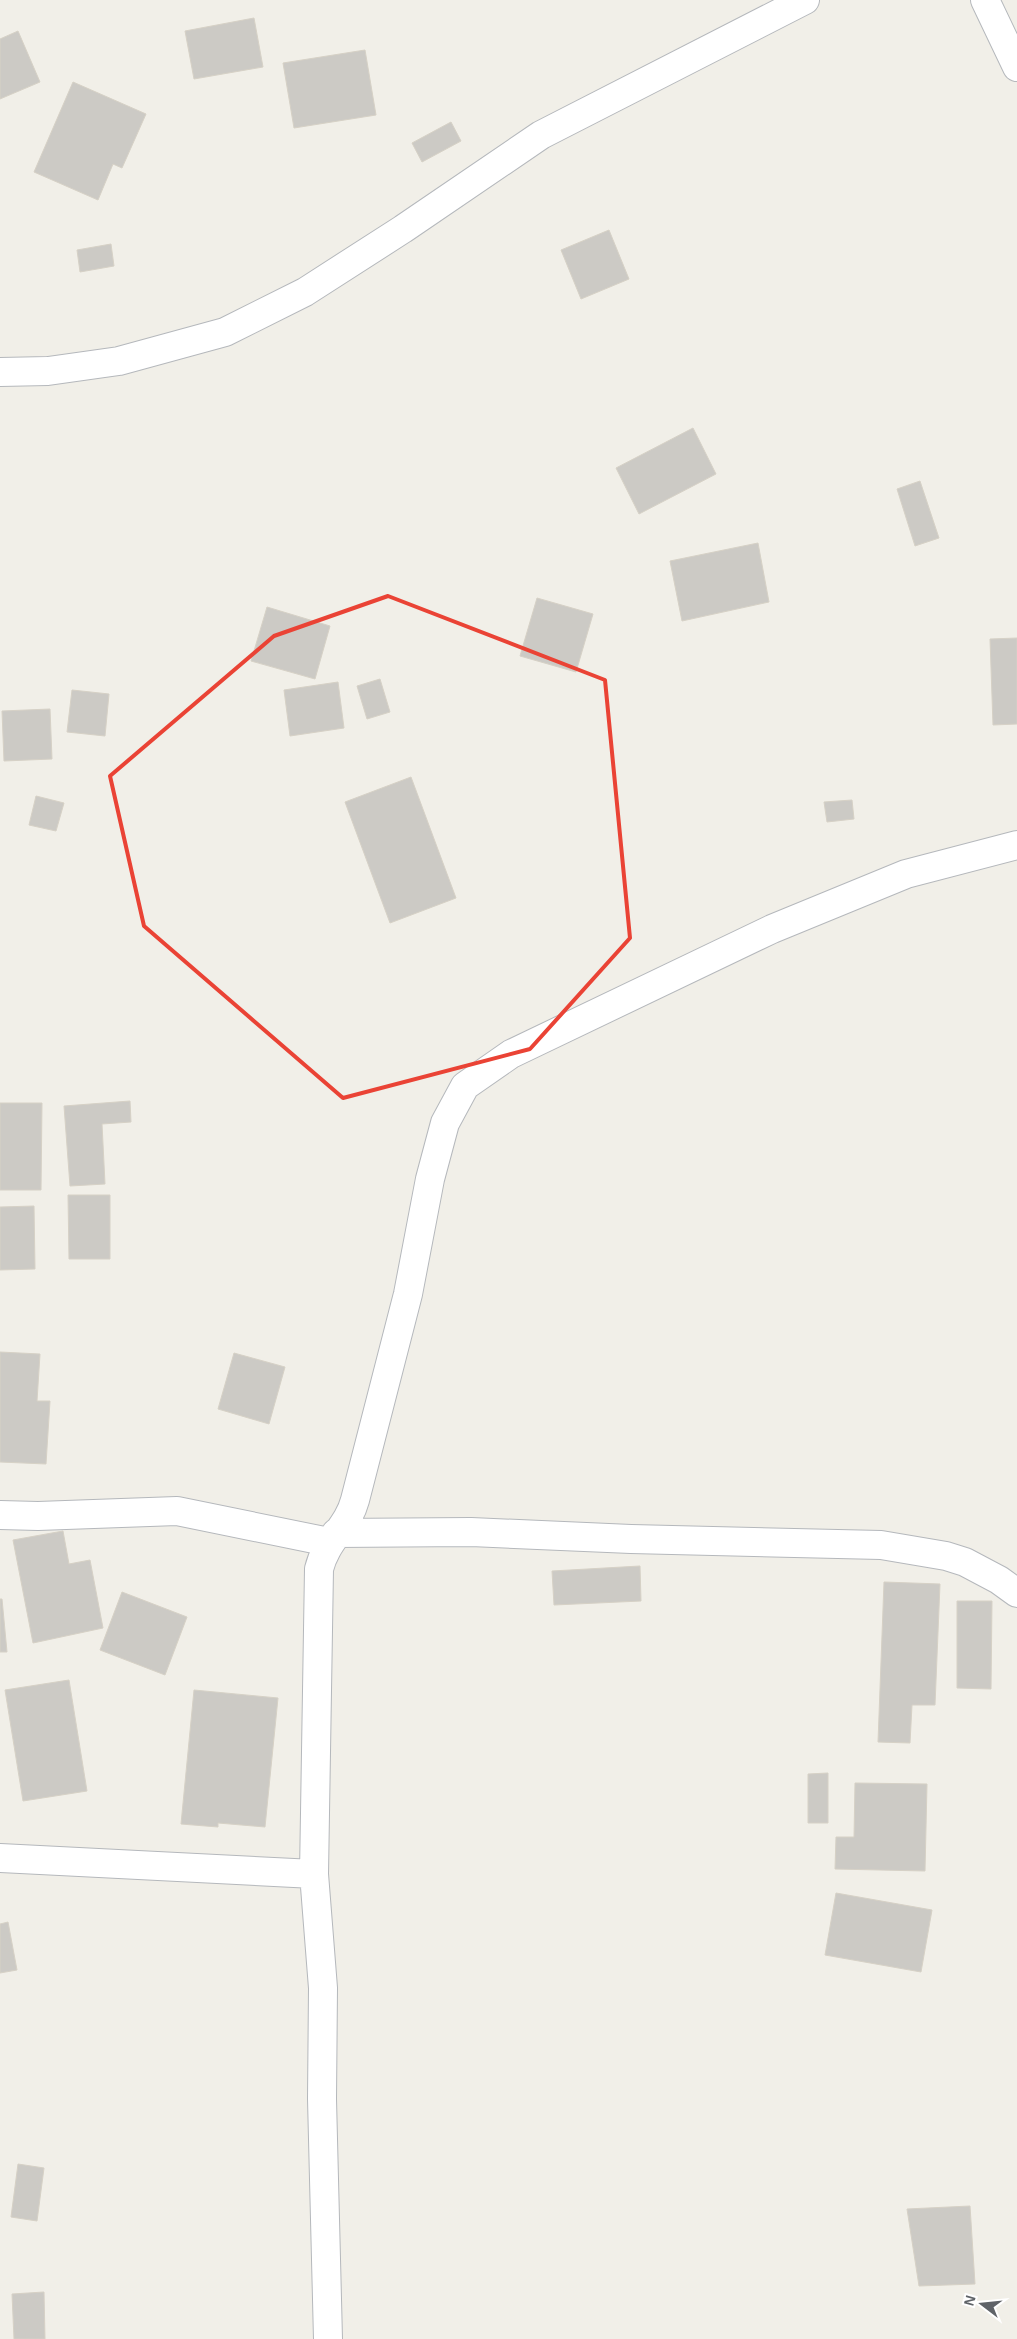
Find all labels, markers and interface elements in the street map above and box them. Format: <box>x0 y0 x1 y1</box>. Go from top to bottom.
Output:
north arrow <box>957 2279 1007 2329</box>
text: N <box>960 2293 979 2307</box>

